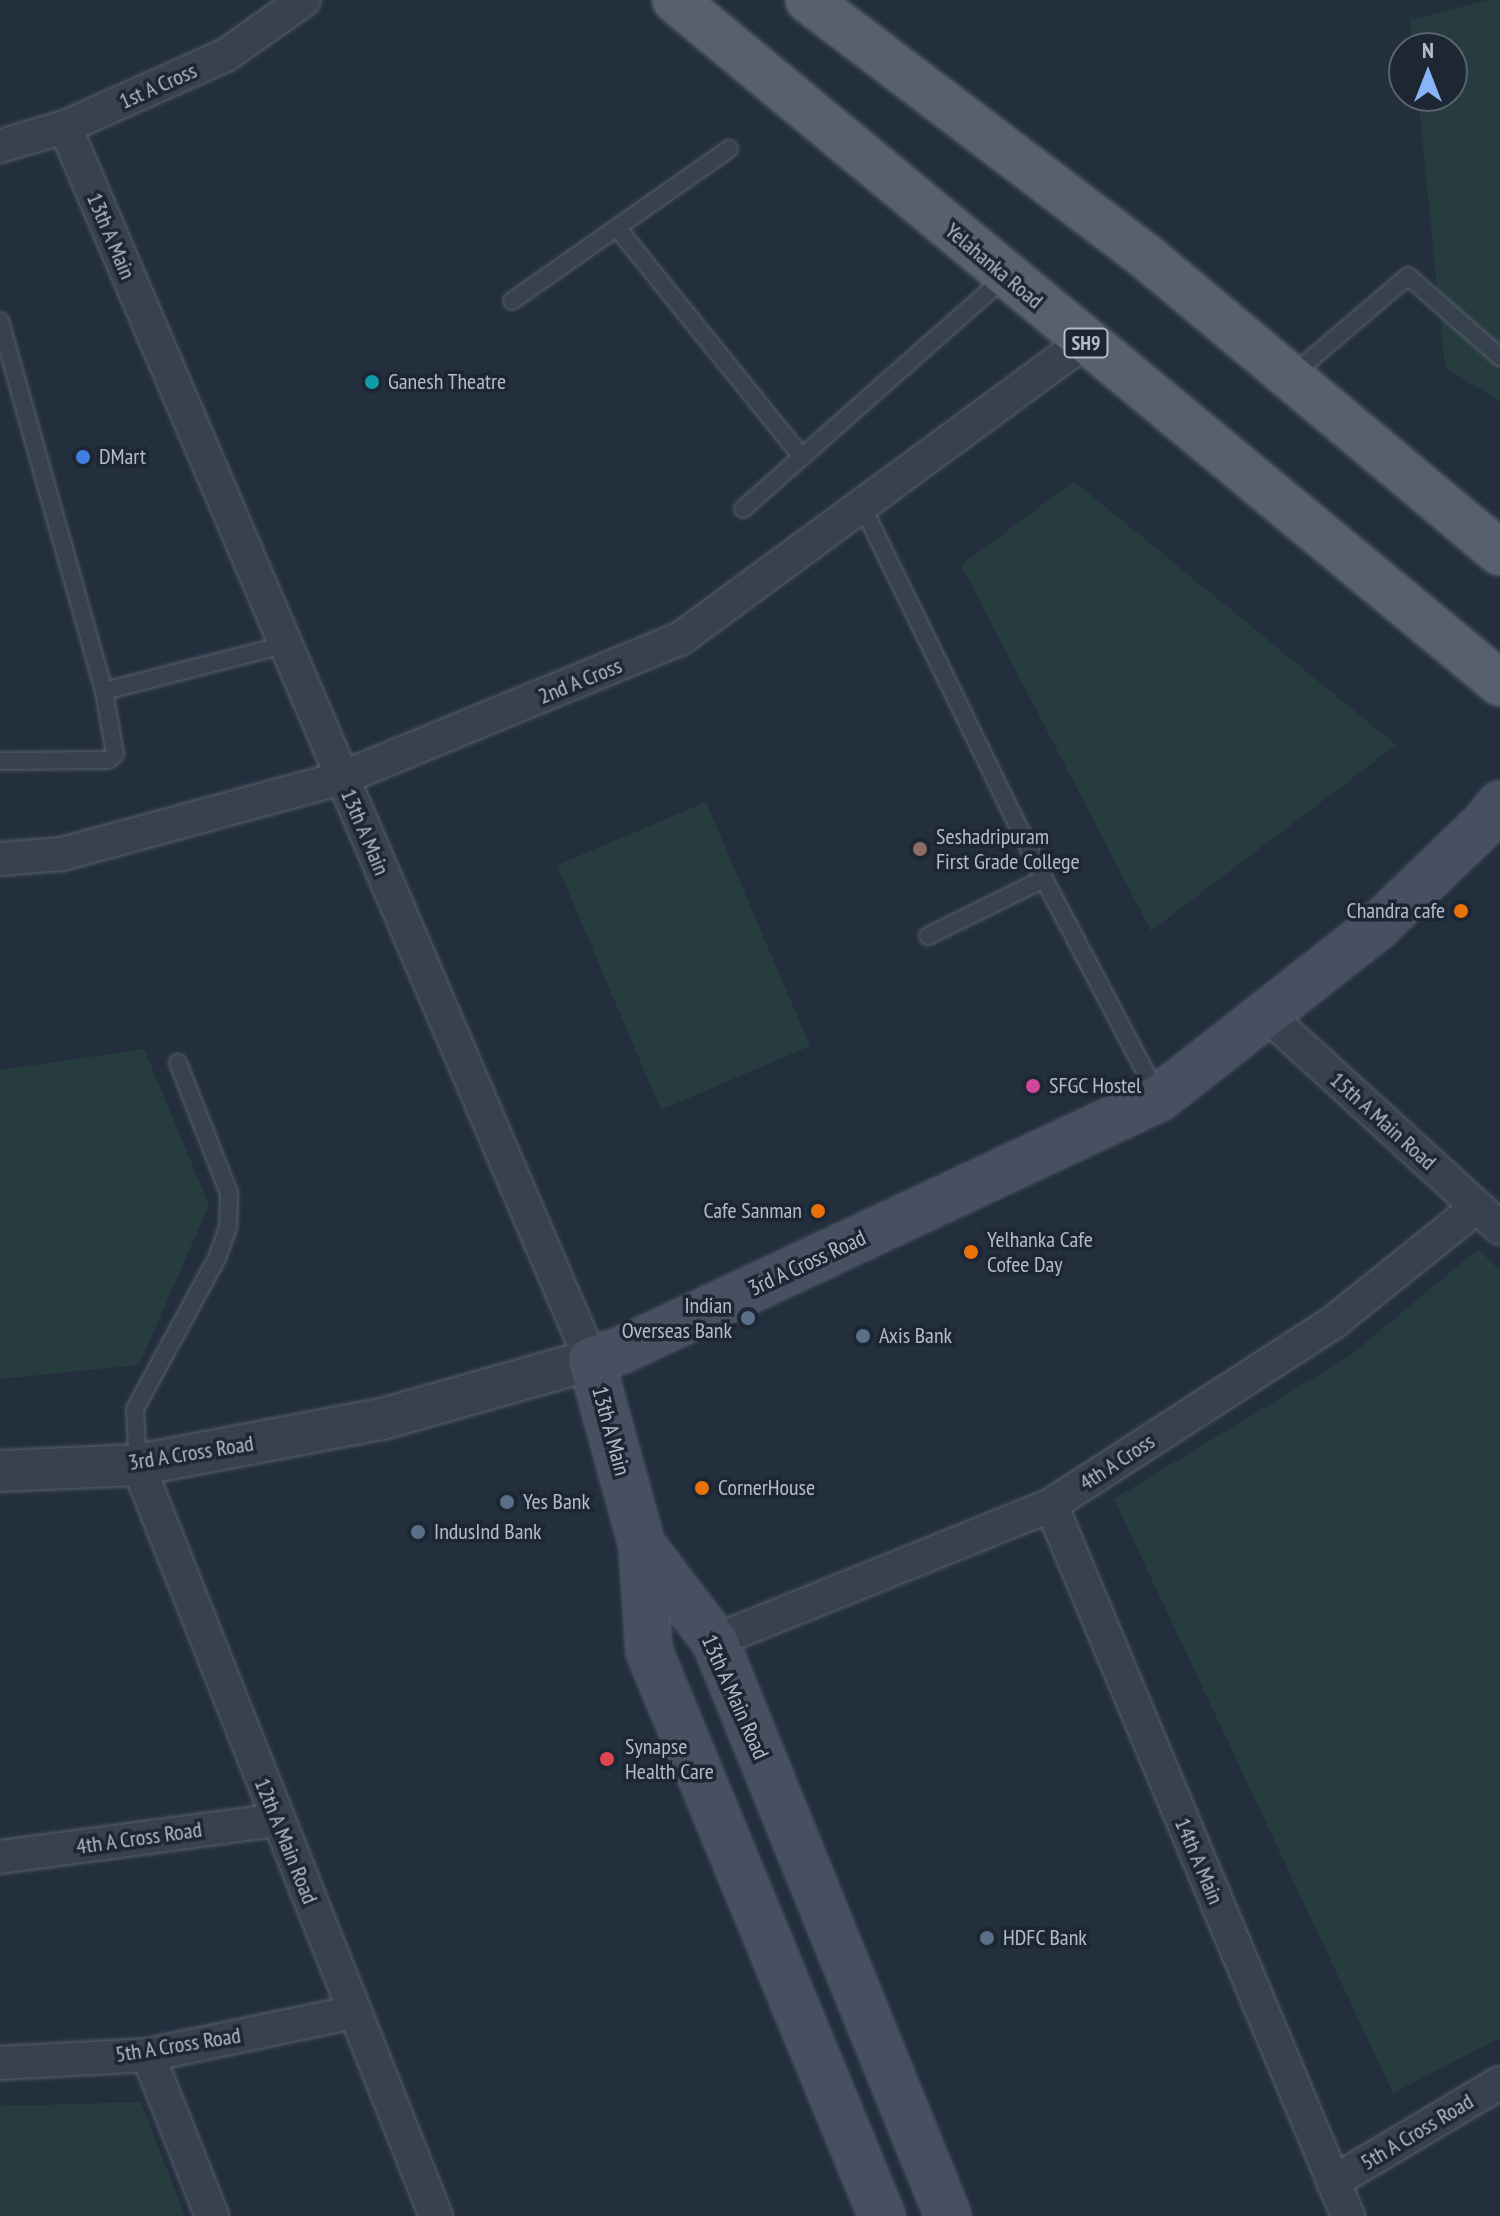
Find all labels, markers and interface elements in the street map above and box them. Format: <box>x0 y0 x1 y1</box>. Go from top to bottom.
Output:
north arrow <box>1388 32 1468 112</box>
text: N <box>1422 36 1434 64</box>
street label: 1st A Cross <box>115 57 201 115</box>
street label: 13th A Main <box>81 188 141 284</box>
street label: Yelahanka Road <box>940 218 1048 314</box>
road number: SH9 <box>1062 327 1110 359</box>
place label: Ganesh Theatre <box>388 369 507 395</box>
marker: Ganesh Theatre <box>363 373 381 391</box>
place label: DMart <box>99 444 146 470</box>
marker: DMart <box>74 448 92 466</box>
street label: 2nd A Cross <box>534 652 626 710</box>
street label: 13th A Main <box>335 784 395 880</box>
place label: Seshadripuram First Grade College <box>936 823 1080 874</box>
marker: Seshadripuram First Grade College <box>911 840 929 858</box>
place label: Chandra cafe <box>1347 898 1445 924</box>
marker: Chandra cafe <box>1452 902 1470 920</box>
street label: 15th A Main Road <box>1324 1066 1442 1176</box>
place label: SFGC Hostel <box>1049 1073 1142 1099</box>
marker: SFGC Hostel <box>1024 1077 1042 1095</box>
place label: Cafe Sanman <box>704 1198 802 1224</box>
marker: Cafe Sanman <box>809 1202 827 1220</box>
street label: 3rd A Cross Road <box>744 1224 870 1302</box>
place label: Yelhanka Cafe Cofee Day <box>987 1226 1093 1278</box>
marker: Yelhanka Cafe Cofee Day <box>962 1243 980 1261</box>
place label: Indian Overseas Bank <box>622 1292 732 1344</box>
marker: Indian Overseas Bank <box>739 1309 757 1327</box>
place label: Axis Bank <box>879 1323 952 1349</box>
marker: Axis Bank <box>854 1327 872 1345</box>
street label: 13th A Main <box>586 1383 636 1479</box>
street label: 4th A Cross <box>1074 1428 1160 1496</box>
street label: 3rd A Cross Road <box>126 1430 256 1476</box>
place label: CornerHouse <box>718 1475 815 1501</box>
marker: CornerHouse <box>693 1479 711 1497</box>
place label: Yes Bank <box>523 1489 590 1515</box>
marker: Yes Bank <box>498 1493 516 1511</box>
place label: IndusInd Bank <box>434 1519 542 1545</box>
marker: IndusInd Bank <box>409 1523 427 1541</box>
street label: 13th A Main Road <box>696 1630 774 1764</box>
place label: Synapse Health Care <box>625 1733 714 1784</box>
marker: Synapse Health Care <box>596 1748 618 1770</box>
street label: 12th A Main Road <box>249 1774 323 1908</box>
street label: 14th A Main <box>1169 1813 1229 1909</box>
street label: 4th A Cross Road <box>74 1816 204 1860</box>
place label: HDFC Bank <box>1003 1925 1088 1951</box>
marker: HDFC Bank <box>978 1929 996 1947</box>
street label: 5th A Cross Road <box>113 2022 243 2068</box>
street label: 5th A Cross Road <box>1355 2088 1479 2176</box>

